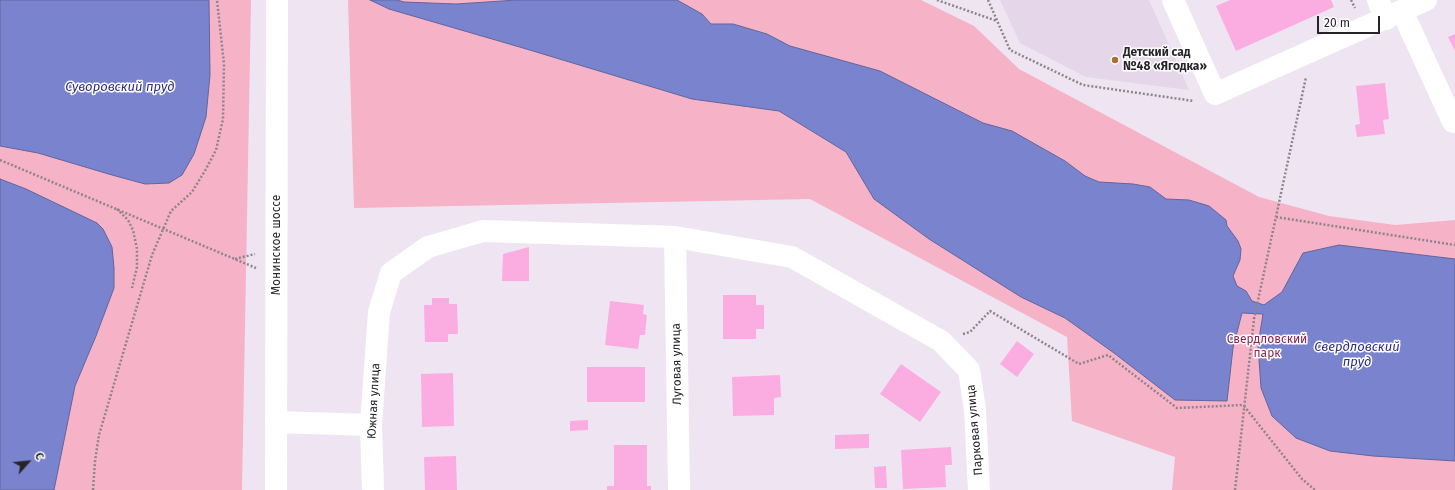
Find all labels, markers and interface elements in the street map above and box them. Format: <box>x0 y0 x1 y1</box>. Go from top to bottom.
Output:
scale bar <box>1319 8 1382 34</box>
text: 20 m <box>1324 16 1350 30</box>
place label: Детский сад №48 «Ягодка» <box>1123 46 1207 74</box>
marker: Детский сад №48 «Ягодка» <box>1110 55 1120 65</box>
water label: Суворовский пруд <box>65 79 175 95</box>
street label: Монинское шоссе <box>270 195 284 295</box>
street label: Луговая улица <box>669 323 685 405</box>
park label: Свердловский парк <box>1227 333 1307 361</box>
water label: Свердловский пруд <box>1314 339 1400 370</box>
street label: Южная улица <box>365 363 383 439</box>
street label: Парковая улица <box>964 384 986 476</box>
north arrow <box>8 442 48 482</box>
text: С <box>32 451 46 462</box>

